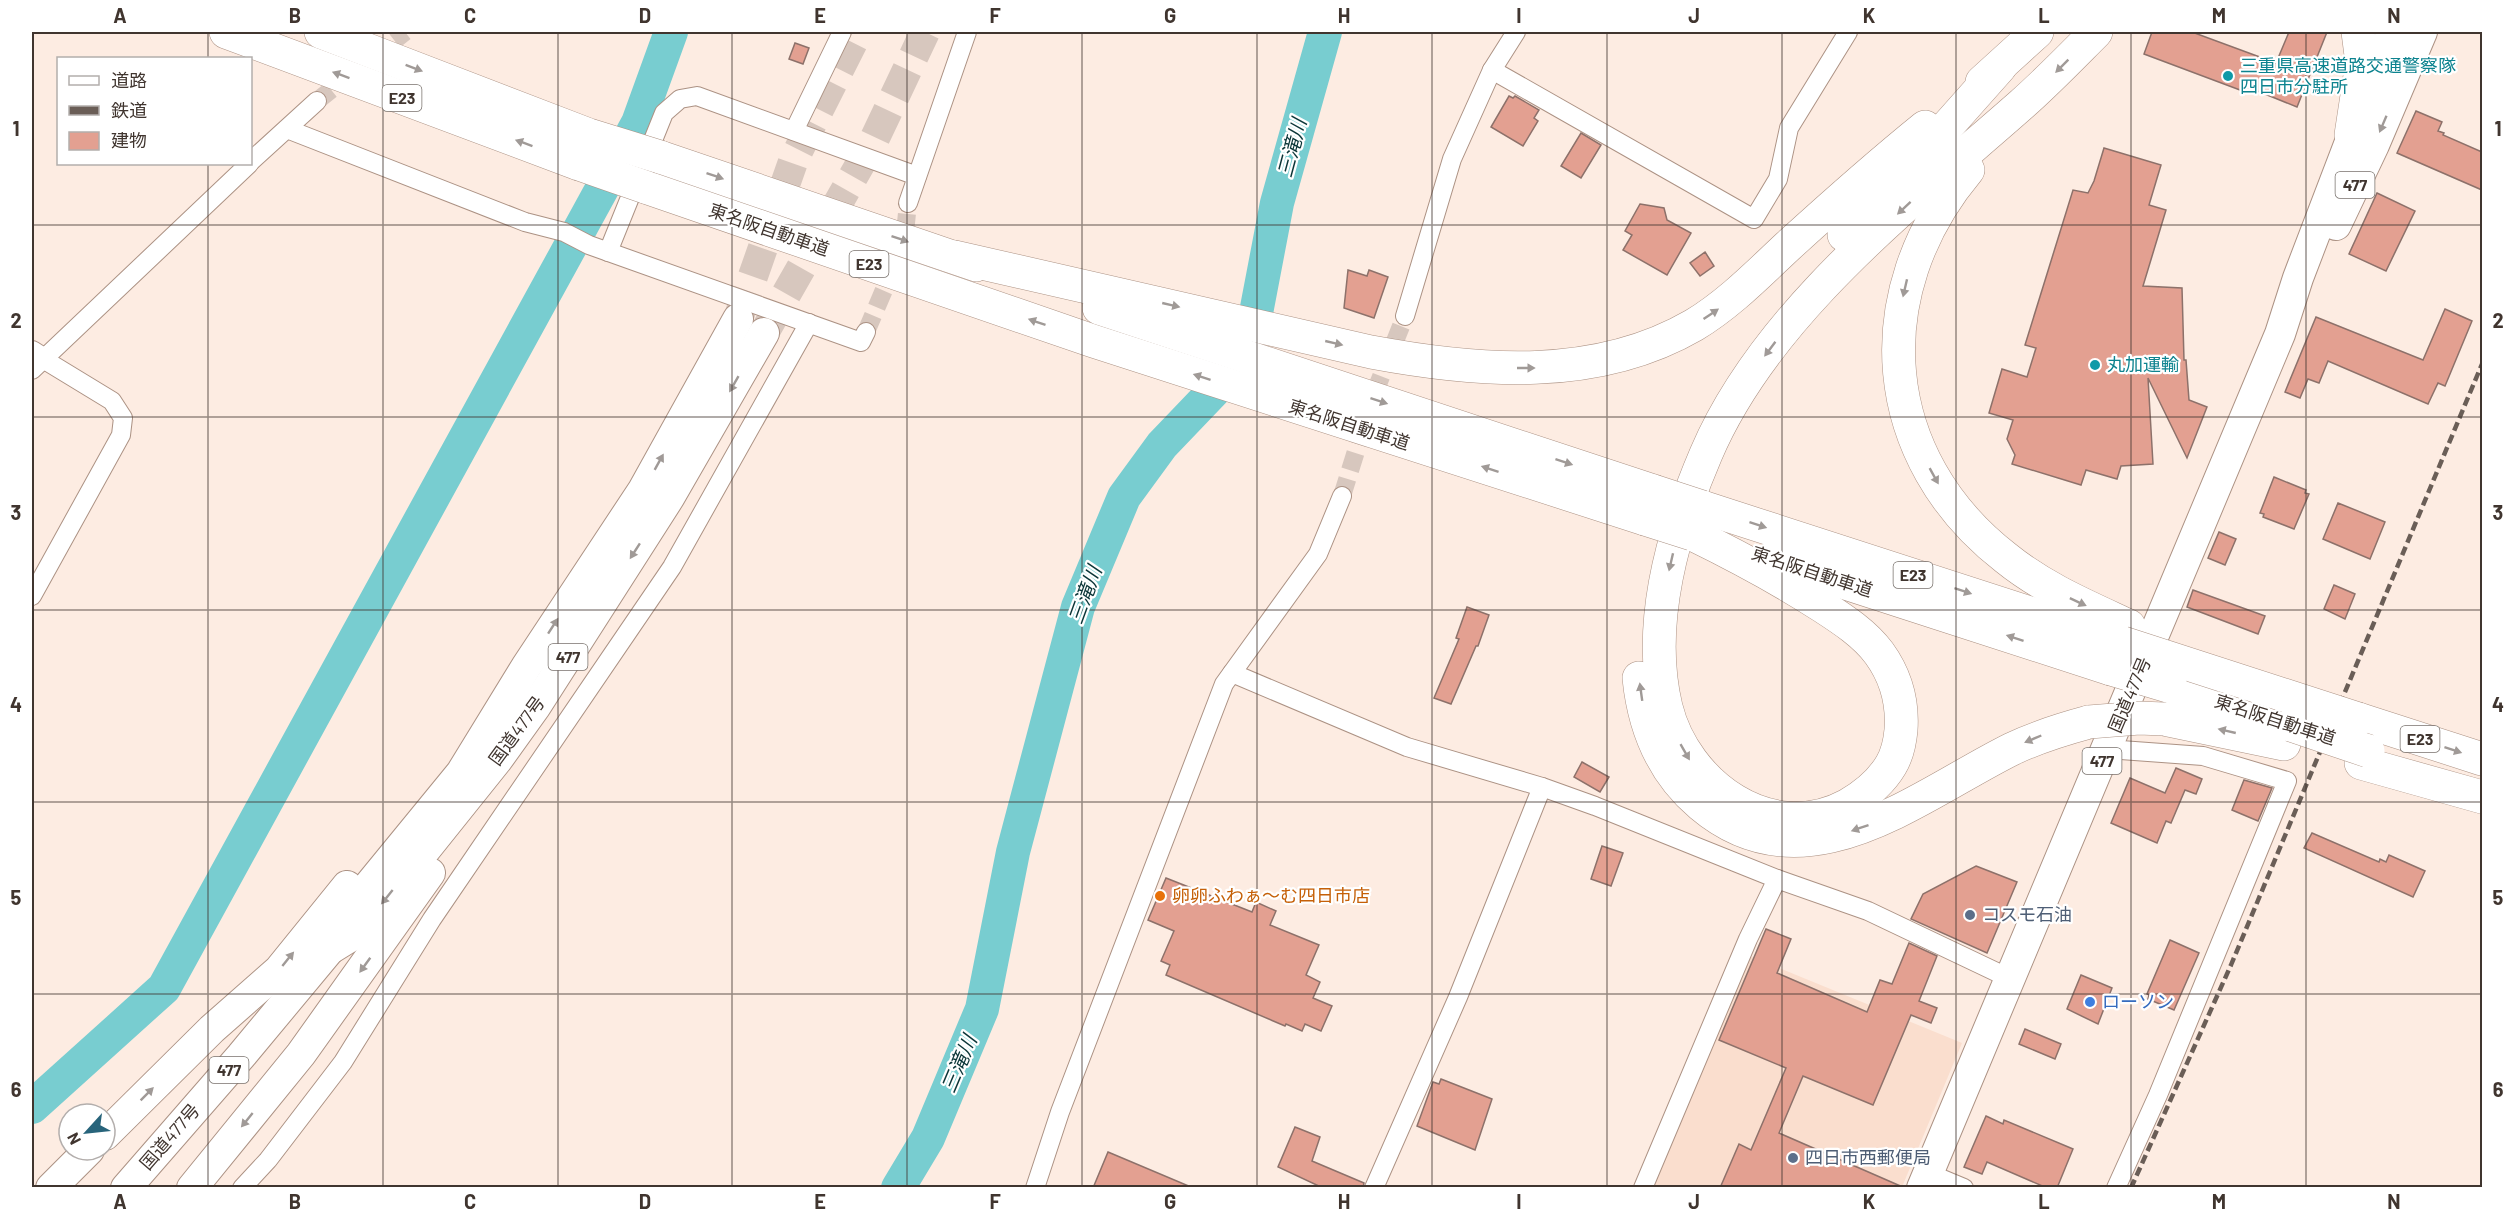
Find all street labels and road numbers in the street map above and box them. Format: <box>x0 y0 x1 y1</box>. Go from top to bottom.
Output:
road number: E23 <box>382 85 422 111</box>
road number: 477 <box>2336 172 2374 198</box>
street label: 東名阪自動車道 <box>706 198 832 260</box>
road number: E23 <box>850 251 888 277</box>
street label: 東名阪自動車道 <box>1286 394 1413 454</box>
street label: 東名阪自動車道 <box>1749 541 1876 601</box>
road number: E23 <box>1894 562 1932 588</box>
road number: 477 <box>548 644 588 670</box>
street label: 国道477号 <box>2103 653 2155 736</box>
street label: 東名阪自動車道 <box>2212 689 2339 749</box>
street label: 国道477号 <box>484 691 549 769</box>
road number: E23 <box>2400 726 2440 752</box>
road number: 477 <box>2082 748 2122 774</box>
road number: 477 <box>210 1057 248 1083</box>
street label: 国道477号 <box>135 1099 204 1174</box>

